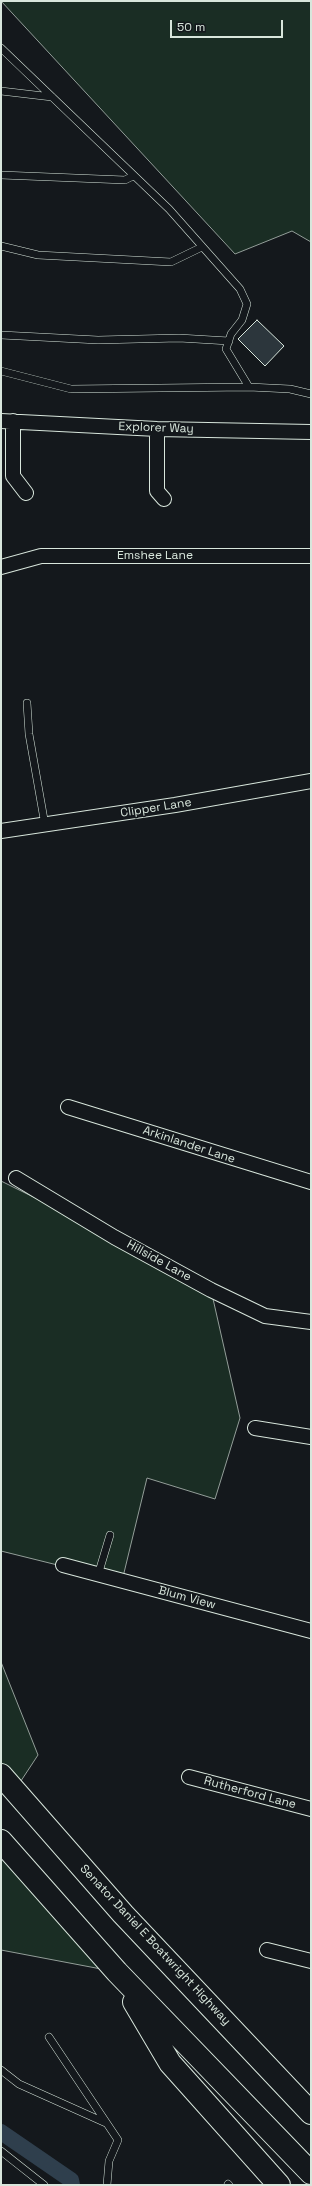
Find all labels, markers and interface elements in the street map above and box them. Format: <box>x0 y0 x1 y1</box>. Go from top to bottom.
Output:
scale bar <box>172 12 285 38</box>
text: 50 m <box>177 19 205 35</box>
street label: Explorer Way <box>118 419 194 437</box>
street label: Emshee Lane <box>117 549 193 563</box>
street label: Clipper Lane <box>119 795 193 821</box>
street label: Arkinlander Lane <box>141 1123 237 1167</box>
street label: Hillside Lane <box>124 1237 194 1285</box>
street label: Blum View <box>157 1583 217 1613</box>
street label: Rutherford Lane <box>202 1774 298 1812</box>
street label: Senator Daniel E Boatwright Highway <box>77 1862 233 2028</box>

